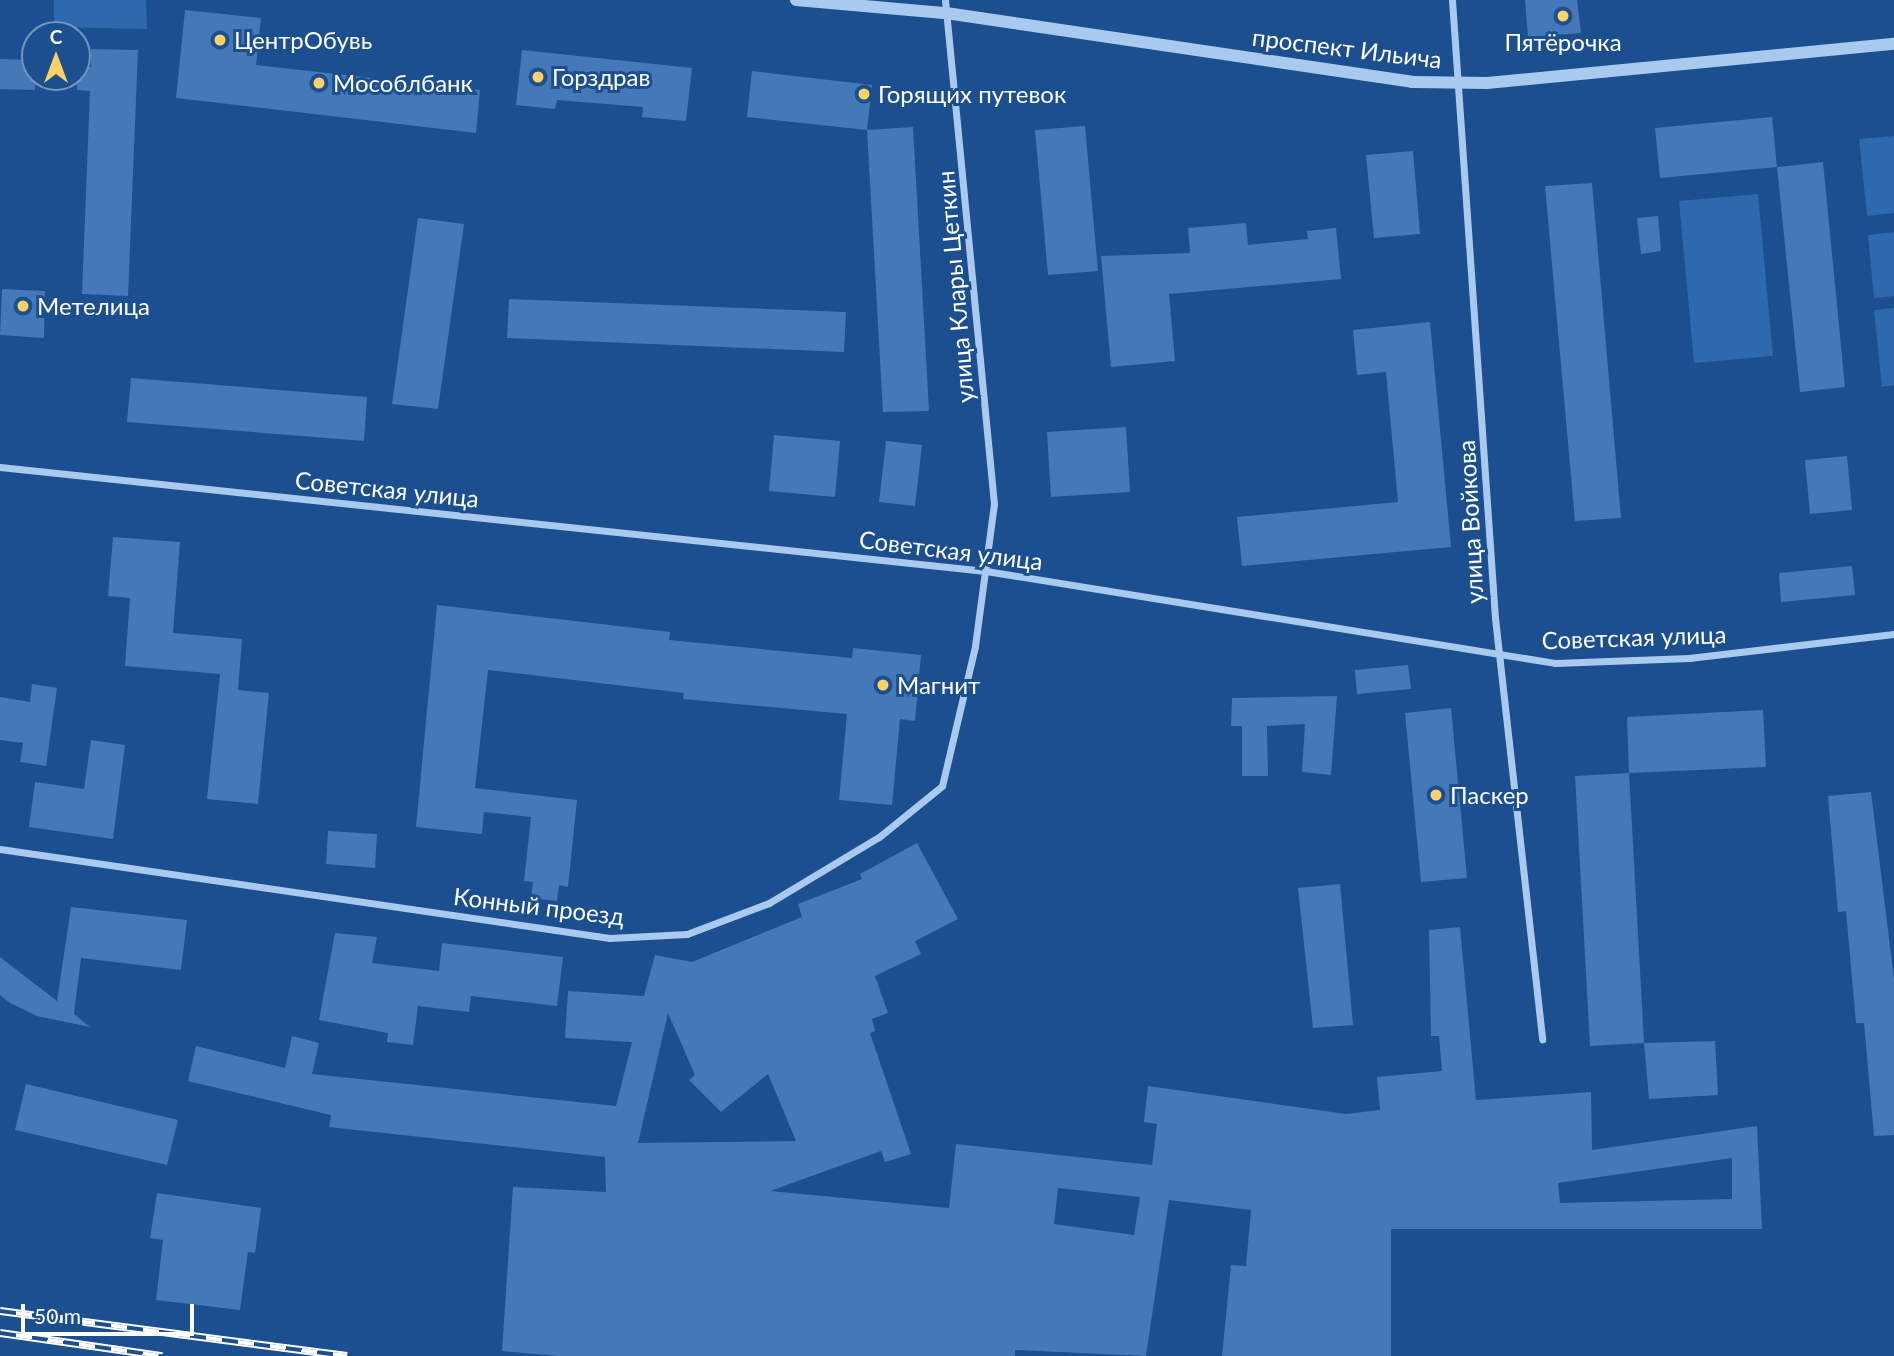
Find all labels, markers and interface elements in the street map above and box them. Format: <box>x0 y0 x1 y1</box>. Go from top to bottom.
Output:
marker: Пятёрочка <box>1555 8 1571 24</box>
north arrow <box>21 21 91 91</box>
street label: проспект Ильича <box>1251 22 1443 74</box>
text: С <box>50 25 62 48</box>
place label: ЦентрОбувь <box>234 26 372 54</box>
place label: Пятёрочка <box>1504 28 1622 56</box>
marker: ЦентрОбувь <box>212 32 228 48</box>
place label: Горздрав <box>552 63 650 91</box>
place label: Мособлбанк <box>333 69 473 97</box>
marker: Горздрав <box>530 69 546 85</box>
marker: Мособлбанк <box>311 75 327 91</box>
place label: Горящих путевок <box>878 80 1066 108</box>
marker: Горящих путевок <box>856 86 872 102</box>
street label: улица Клары Цеткин <box>930 170 980 404</box>
place label: Метелица <box>37 292 150 320</box>
marker: Метелица <box>15 298 31 314</box>
street label: улица Войкова <box>1451 439 1489 605</box>
street label: Советская улица <box>294 465 480 513</box>
street label: Советская улица <box>858 524 1044 576</box>
street label: Советская улица <box>1541 619 1727 655</box>
place label: Магнит <box>897 671 980 699</box>
marker: Магнит <box>875 677 891 693</box>
place label: Паскер <box>1450 781 1529 809</box>
marker: Паскер <box>1428 787 1444 803</box>
street label: Конный проезд <box>452 881 626 931</box>
scale bar <box>24 1290 198 1334</box>
text: 50 m <box>34 1303 81 1328</box>

